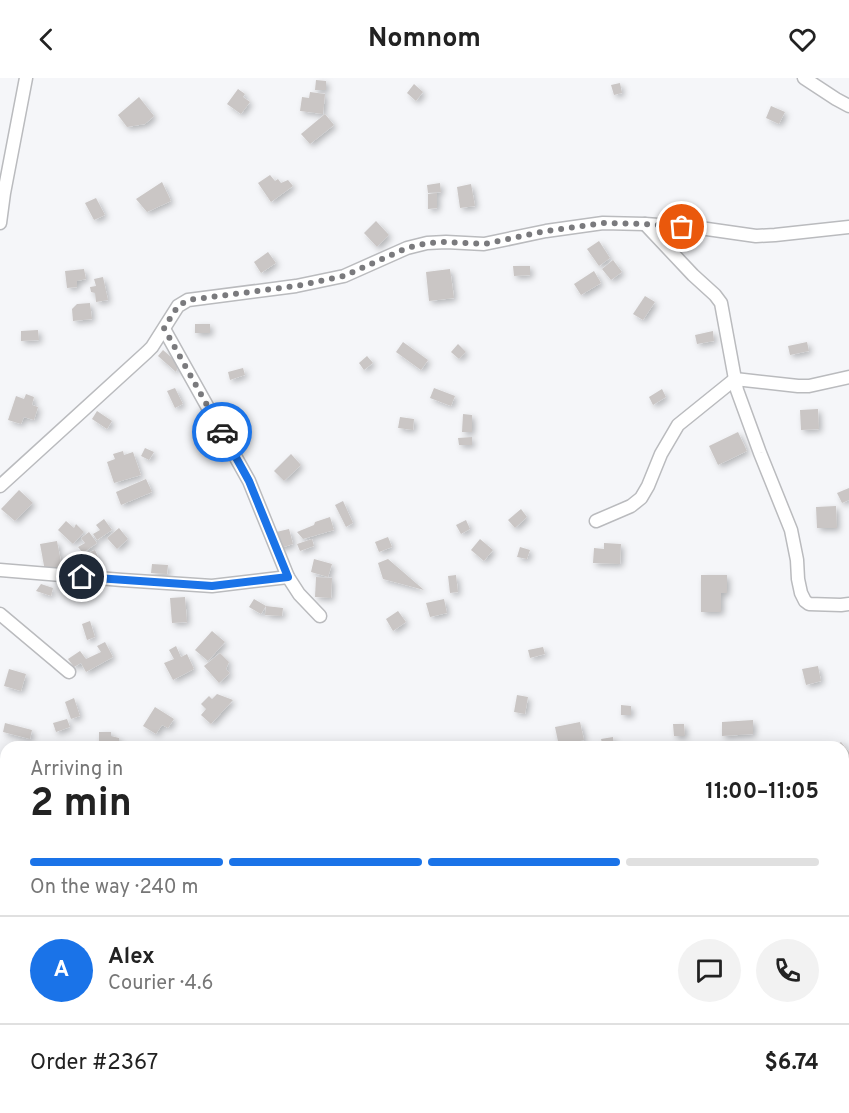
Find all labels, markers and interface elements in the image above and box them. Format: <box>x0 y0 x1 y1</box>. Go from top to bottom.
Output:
text: Nomnom <box>368 22 481 56</box>
icon: back <box>30 23 63 56</box>
icon: heart <box>786 23 819 56</box>
pin <box>656 201 707 252</box>
icon: bag <box>665 210 698 243</box>
courier <box>192 402 252 462</box>
icon: car <box>206 416 239 449</box>
pin <box>56 551 107 602</box>
icon: home <box>65 560 98 593</box>
text: Arriving in <box>30 757 123 783</box>
text: 11:00–11:05 <box>705 779 819 806</box>
text: 2 min <box>30 781 132 830</box>
text: On the way · 240 m <box>30 875 198 901</box>
button: chat <box>678 939 741 1002</box>
button: phone <box>756 939 819 1002</box>
text: Alex <box>108 944 155 971</box>
text: A <box>54 957 69 984</box>
text: Courier · 4.6 <box>108 971 213 997</box>
text: Order #2367 <box>30 1050 158 1077</box>
text: $6.74 <box>765 1050 819 1077</box>

